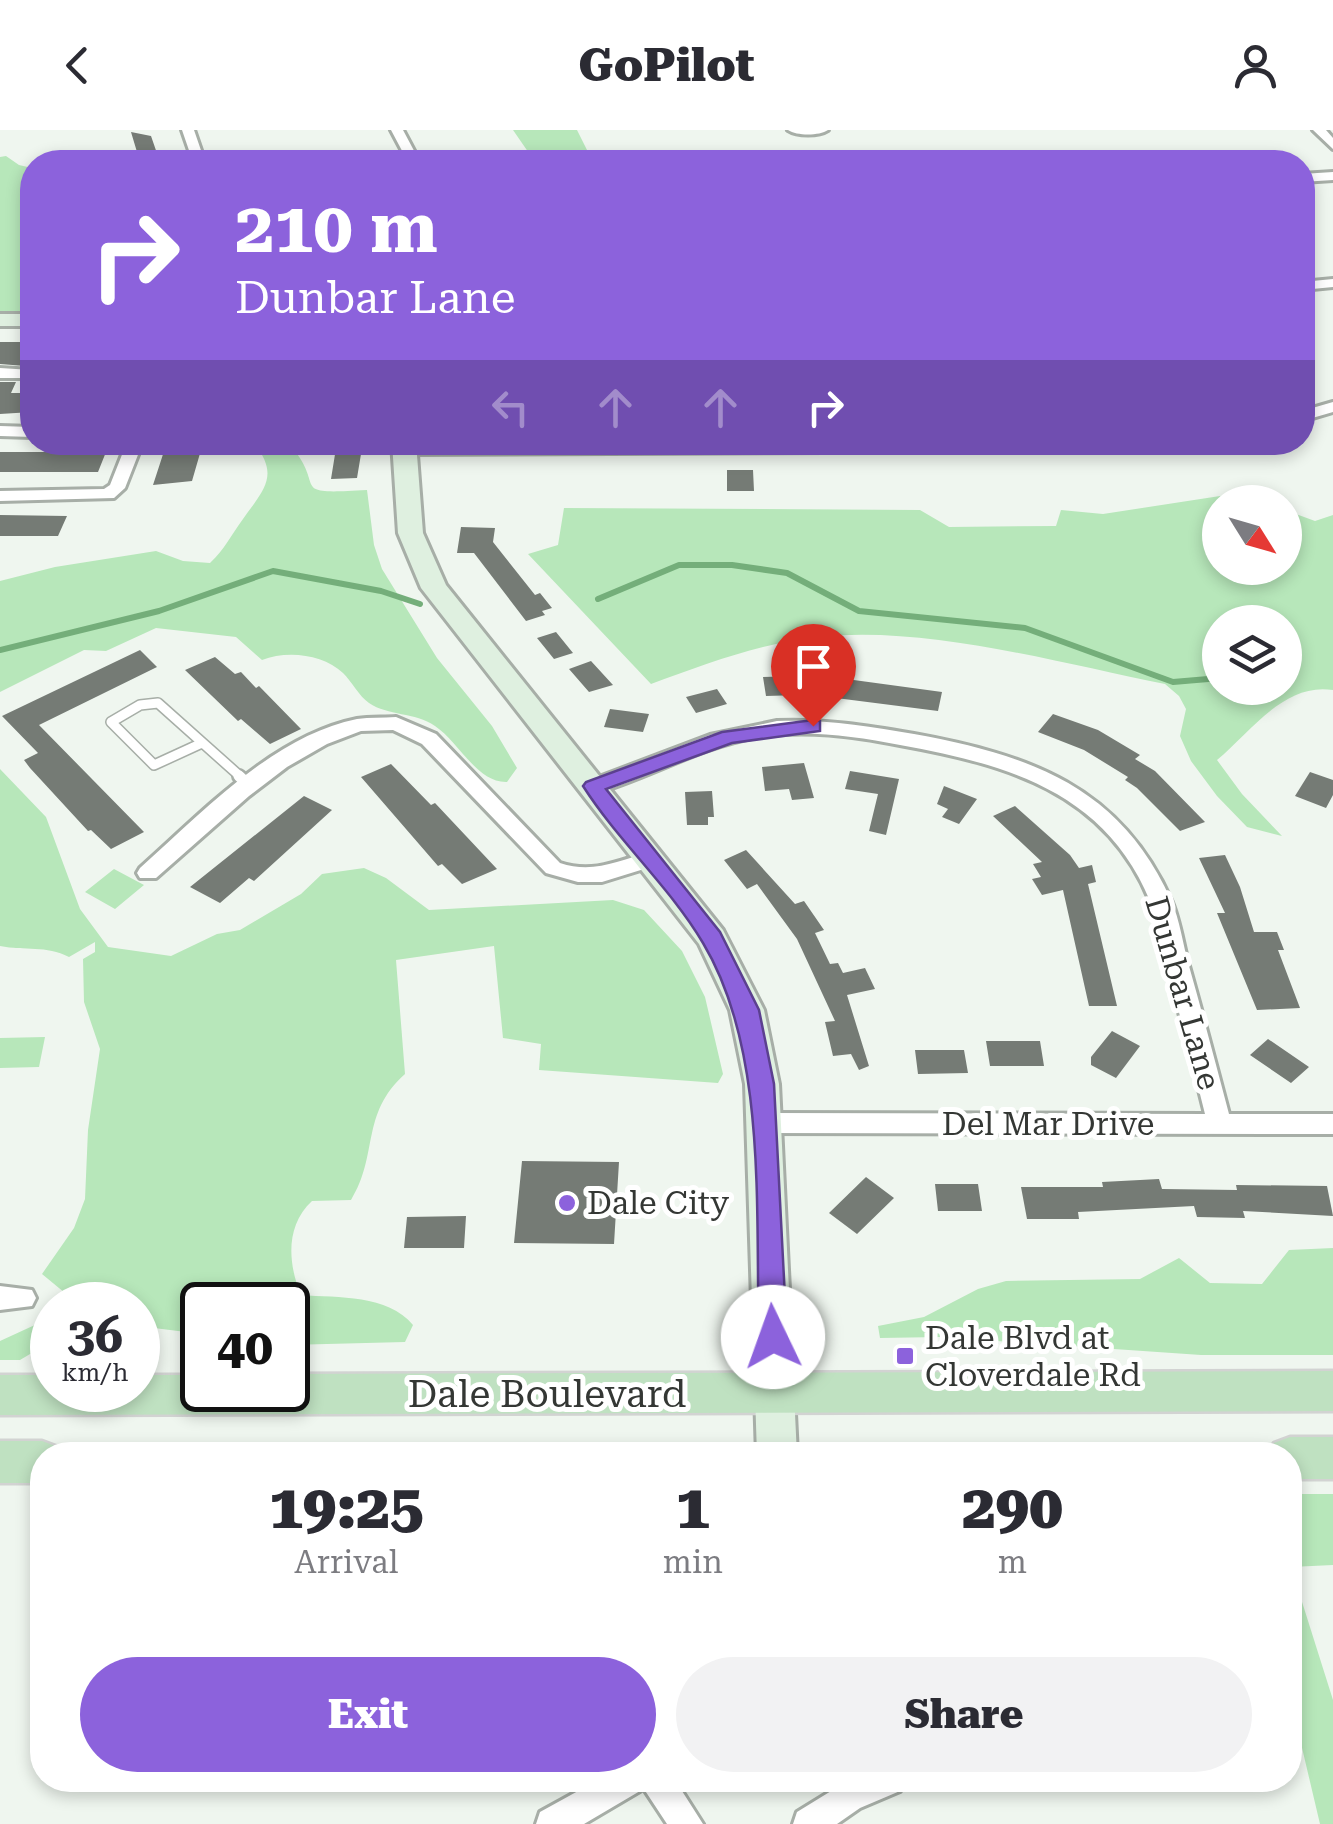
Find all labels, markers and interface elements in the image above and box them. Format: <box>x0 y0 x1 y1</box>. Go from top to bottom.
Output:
icon: back <box>50 38 105 93</box>
icon: person <box>1228 38 1283 93</box>
text: GoPilot <box>579 39 755 92</box>
text: 210 m <box>235 187 438 269</box>
icon: right <box>70 190 200 320</box>
text: Dunbar Lane <box>235 271 516 324</box>
icon: left <box>483 380 538 435</box>
icon: ahead <box>588 380 643 435</box>
icon: ahead <box>693 380 748 435</box>
icon: right <box>798 380 853 435</box>
north arrow <box>1202 485 1302 585</box>
map controls <box>1202 485 1302 705</box>
button: layers <box>1202 605 1302 705</box>
pin <box>771 624 856 727</box>
icon: arrive <box>786 639 841 694</box>
street label: Dunbar Lane <box>1137 892 1229 1094</box>
street label: Del Mar Drive <box>942 1105 1154 1143</box>
place label: Dale City <box>587 1184 729 1222</box>
marker: Dale City <box>556 1192 578 1214</box>
speed limit sign: 40 <box>180 1282 310 1412</box>
position arrow <box>721 1285 825 1389</box>
text: 36 <box>67 1306 123 1364</box>
place label: Dale Blvd at Cloverdale Rd <box>925 1319 1141 1394</box>
marker: Dale Blvd at Cloverdale Rd <box>894 1345 916 1367</box>
text: km/h <box>62 1358 128 1387</box>
street label: Dale Boulevard <box>408 1372 686 1416</box>
text: 19:25 <box>269 1472 424 1543</box>
text: 1 <box>676 1472 710 1543</box>
text: 290 <box>962 1472 1063 1543</box>
text: Arrival <box>294 1543 398 1581</box>
text: min <box>663 1543 723 1581</box>
text: m <box>998 1543 1027 1581</box>
button: Exit <box>80 1657 656 1772</box>
button: Share <box>676 1657 1252 1772</box>

